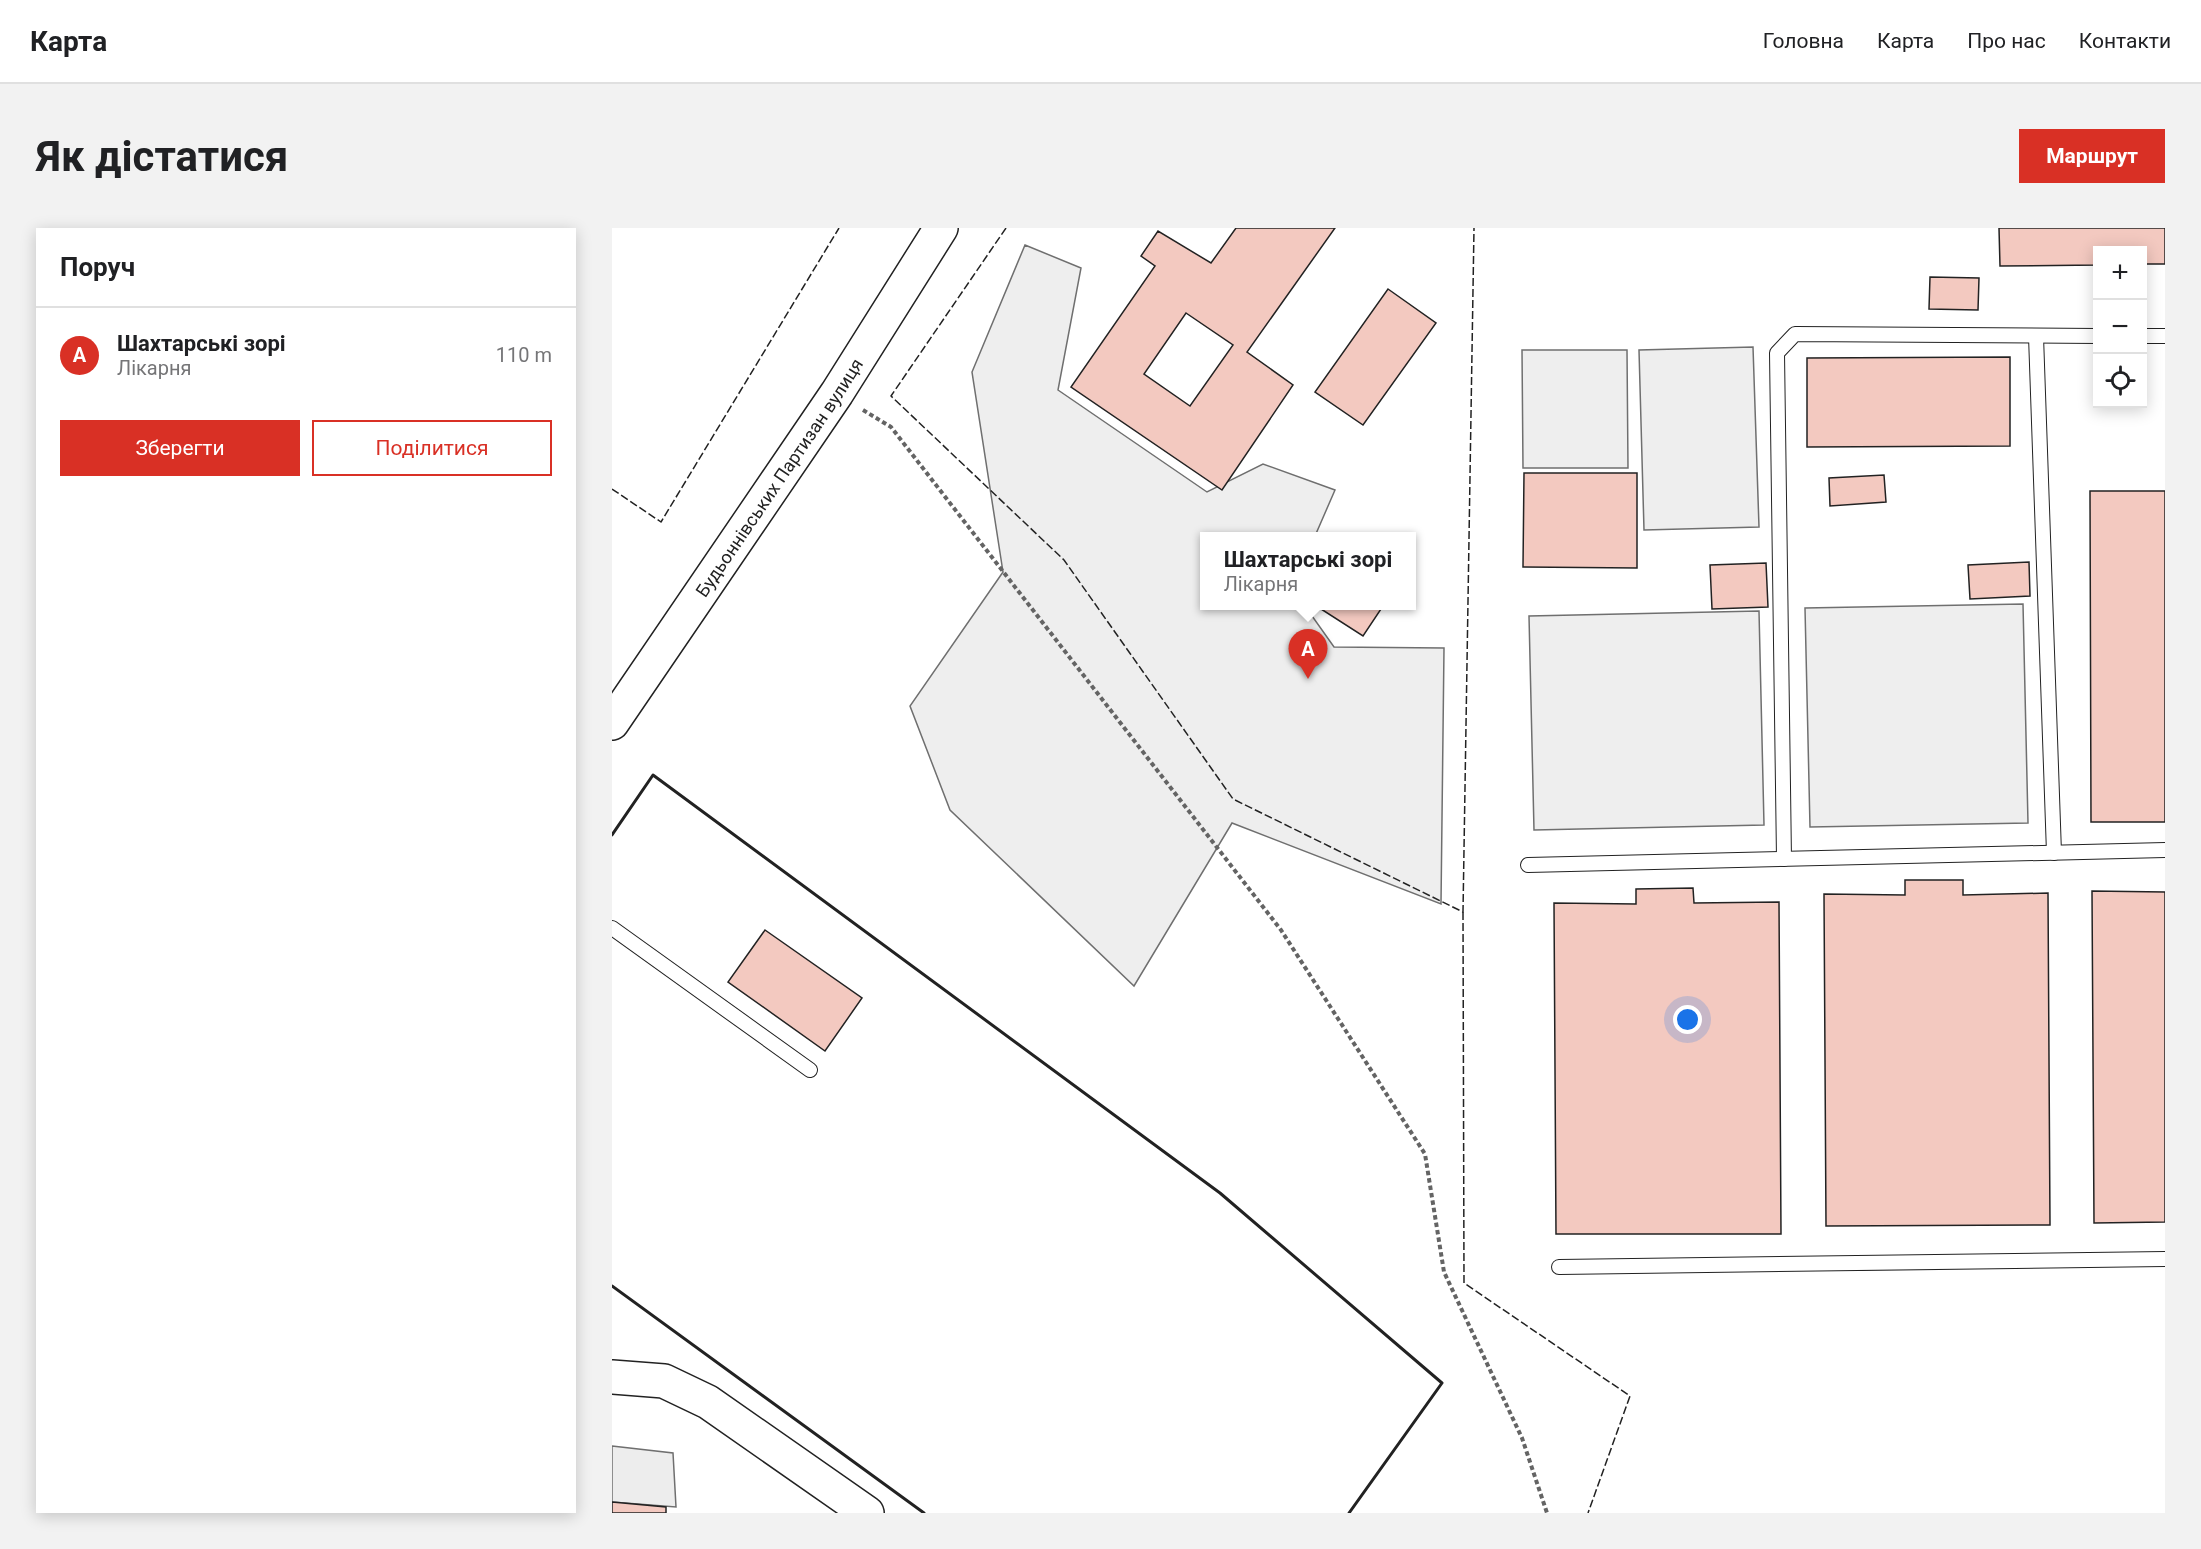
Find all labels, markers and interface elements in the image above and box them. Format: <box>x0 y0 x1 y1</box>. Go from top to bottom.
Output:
text: Карта <box>30 25 107 58</box>
text: Головна <box>1763 29 1844 53</box>
text: Карта <box>1877 29 1934 53</box>
text: Про нас <box>1967 29 2046 53</box>
text: Контакти <box>2079 29 2171 53</box>
button: Маршрут <box>2019 129 2165 183</box>
text: Як дістатися <box>36 132 288 181</box>
map controls <box>2093 246 2147 408</box>
button: + <box>2093 246 2147 300</box>
text: Поруч <box>60 252 135 282</box>
button: − <box>2093 300 2147 354</box>
text: Шахтарські зорі <box>117 331 286 356</box>
text: A <box>73 343 86 367</box>
text: 110 m <box>496 343 552 367</box>
street label: Будьоннівських Партизан вулиця <box>691 354 867 601</box>
button: locate <box>2093 354 2147 408</box>
text: Лікарня <box>117 356 191 380</box>
button: Зберегти <box>60 420 300 476</box>
button: Поділитися <box>312 420 552 476</box>
popup <box>1200 532 1416 610</box>
text: Шахтарські зорі <box>1224 547 1392 572</box>
text: Лікарня <box>1224 572 1298 596</box>
pin: A <box>1288 630 1328 679</box>
your location <box>1673 1005 1702 1034</box>

